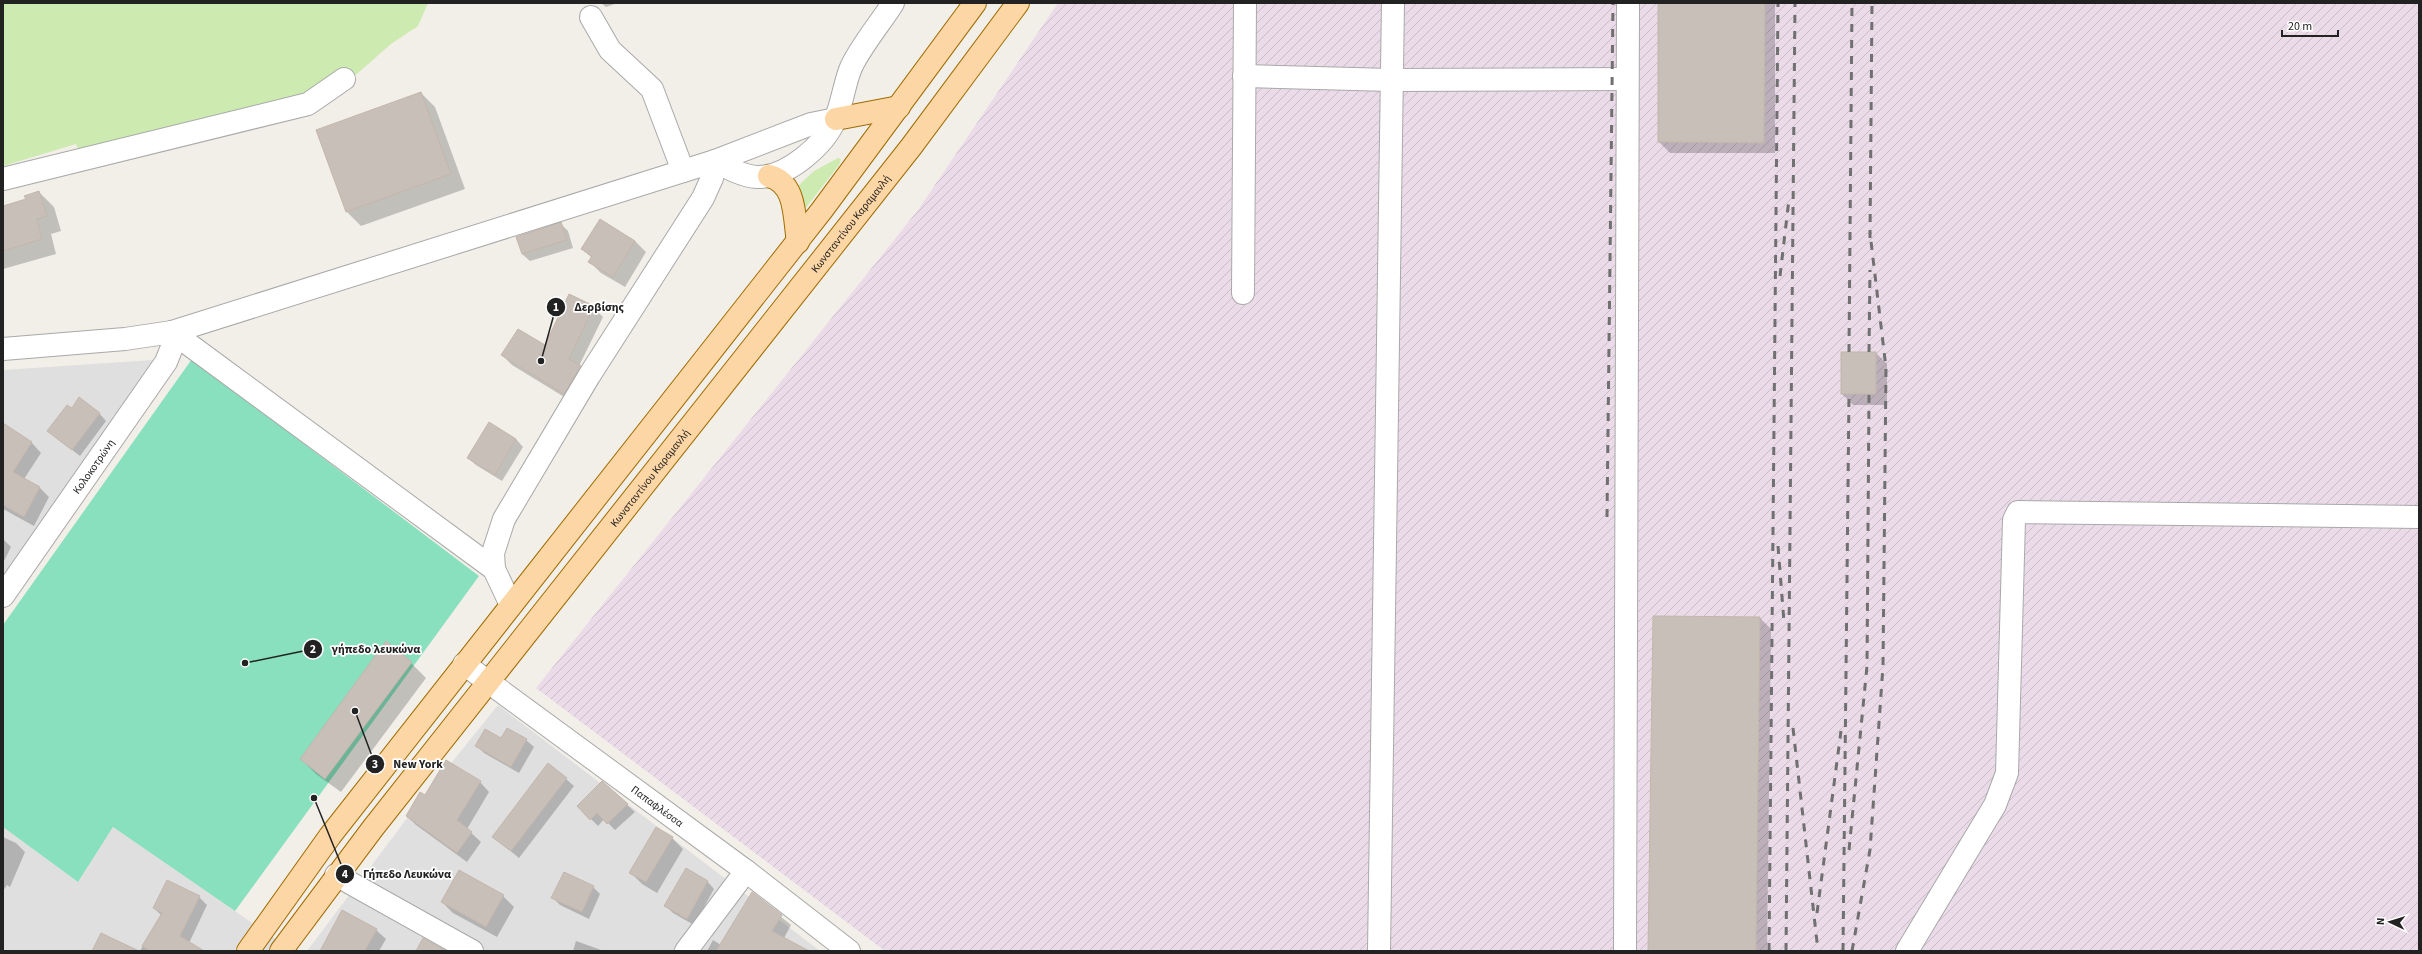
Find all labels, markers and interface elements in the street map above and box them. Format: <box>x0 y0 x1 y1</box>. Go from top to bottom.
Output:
scale bar <box>2282 12 2338 38</box>
text: 20 m <box>2288 18 2312 35</box>
street label: Κωνσταντίνου Καραμανλή <box>807 171 894 276</box>
callout: Δερβίσης <box>546 295 632 319</box>
text: 1 <box>553 299 559 316</box>
text: Δερβίσης <box>574 299 625 316</box>
street label: Κωνσταντίνου Καραμανλή <box>606 426 693 530</box>
street label: Κολοκοτρώνη <box>69 436 118 497</box>
callout: γήπεδο λευκώνα <box>303 637 428 661</box>
text: 2 <box>310 641 316 658</box>
text: γήπεδο λευκώνα <box>331 641 421 658</box>
callout: New York <box>365 752 451 776</box>
text: 3 <box>372 756 378 773</box>
text: New York <box>393 756 443 773</box>
street label: Παπαφλέσσα <box>628 782 687 830</box>
callout: Γήπεδο Λευκώνα <box>335 862 459 886</box>
text: 4 <box>342 866 349 883</box>
text: Γήπεδο Λευκώνα <box>363 866 452 883</box>
north arrow <box>2370 902 2410 942</box>
text: N <box>2373 917 2388 926</box>

